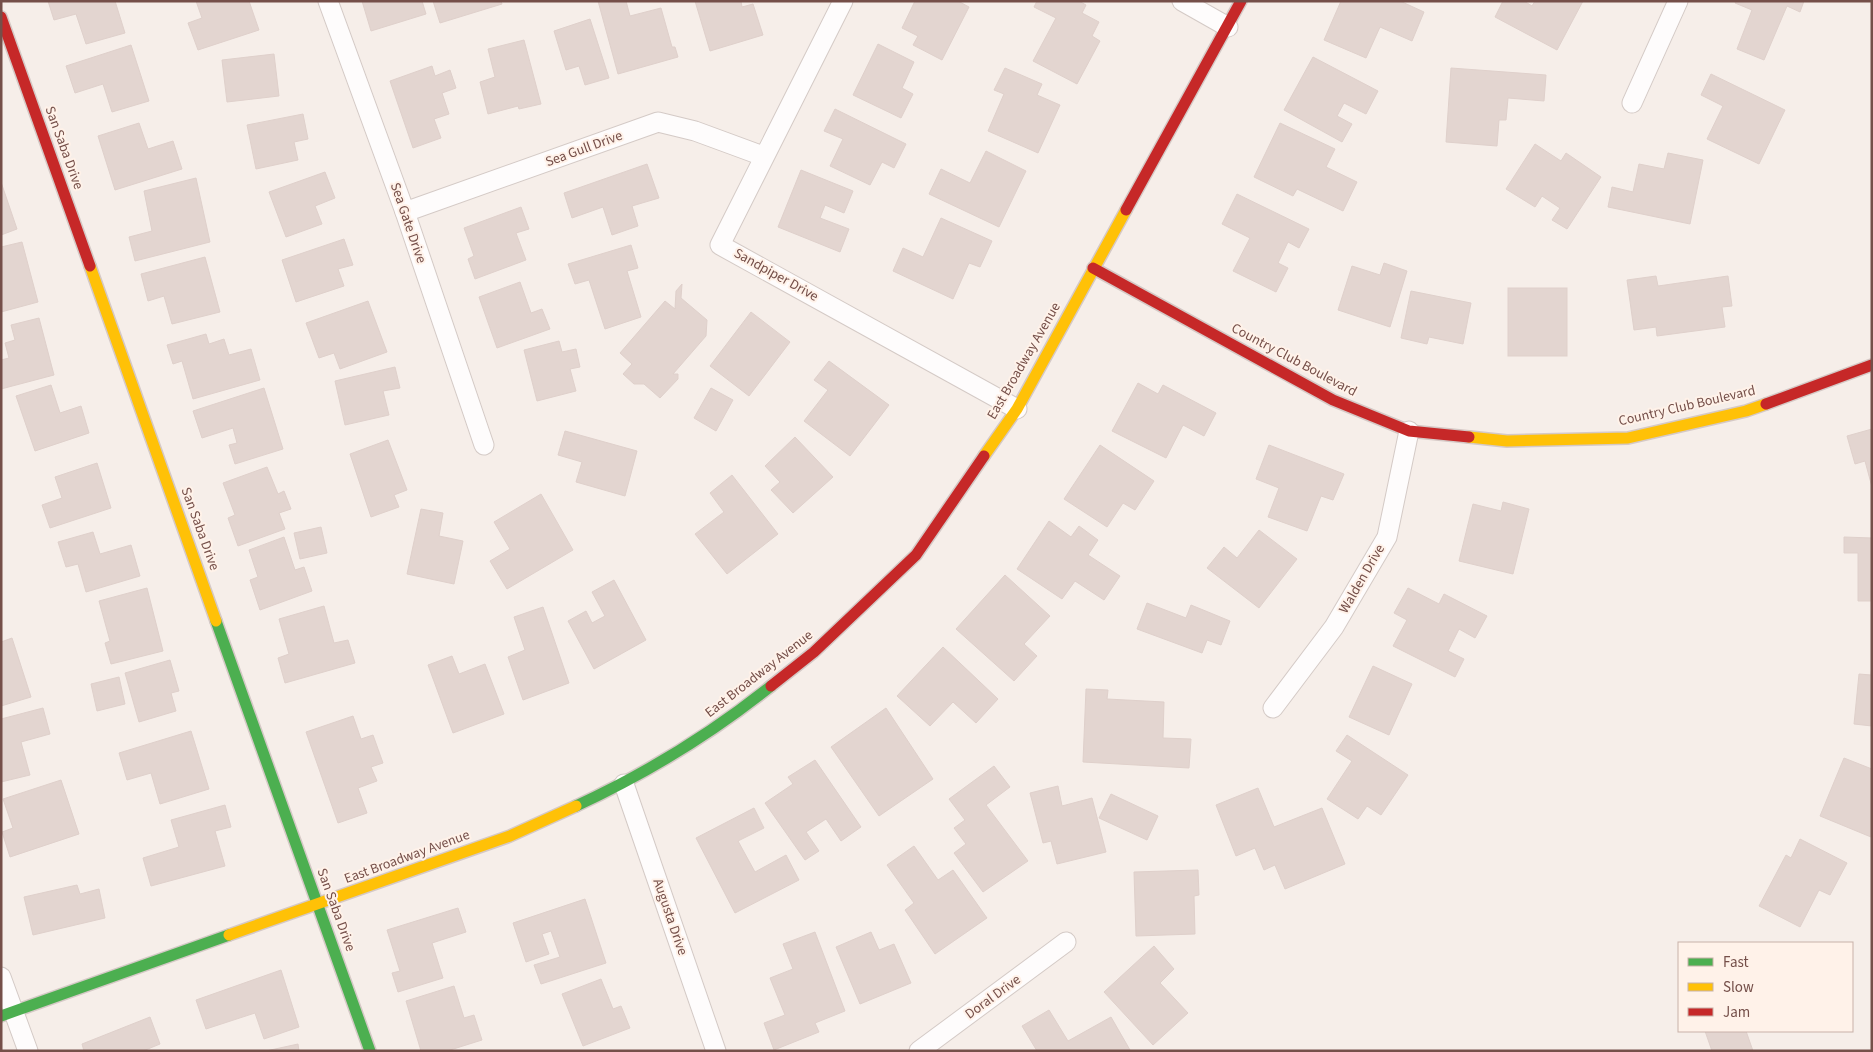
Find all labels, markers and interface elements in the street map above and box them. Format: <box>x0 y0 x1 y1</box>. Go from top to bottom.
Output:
street label: San Saba Drive <box>40 104 88 192</box>
street label: Sea Gull Drive <box>543 126 625 172</box>
street label: Sea Gate Drive <box>385 180 431 266</box>
street label: Sandpiper Drive <box>730 243 822 307</box>
street label: East Broadway Avenue <box>982 299 1066 423</box>
street label: Country Club Boulevard <box>1228 318 1360 402</box>
street label: Country Club Boulevard <box>1617 381 1757 431</box>
street label: San Saba Drive <box>176 485 224 573</box>
street label: Walden Drive <box>1334 541 1390 617</box>
street label: East Broadway Avenue <box>701 625 817 723</box>
street label: East Broadway Avenue <box>341 825 473 889</box>
street label: San Saba Drive <box>312 866 360 954</box>
street label: Augusta Drive <box>648 876 692 958</box>
legend <box>1678 942 1853 1032</box>
text: Fast <box>1723 952 1749 973</box>
street label: Doral Drive <box>961 970 1025 1024</box>
text: Slow <box>1723 977 1754 998</box>
text: Jam <box>1723 1002 1750 1023</box>

